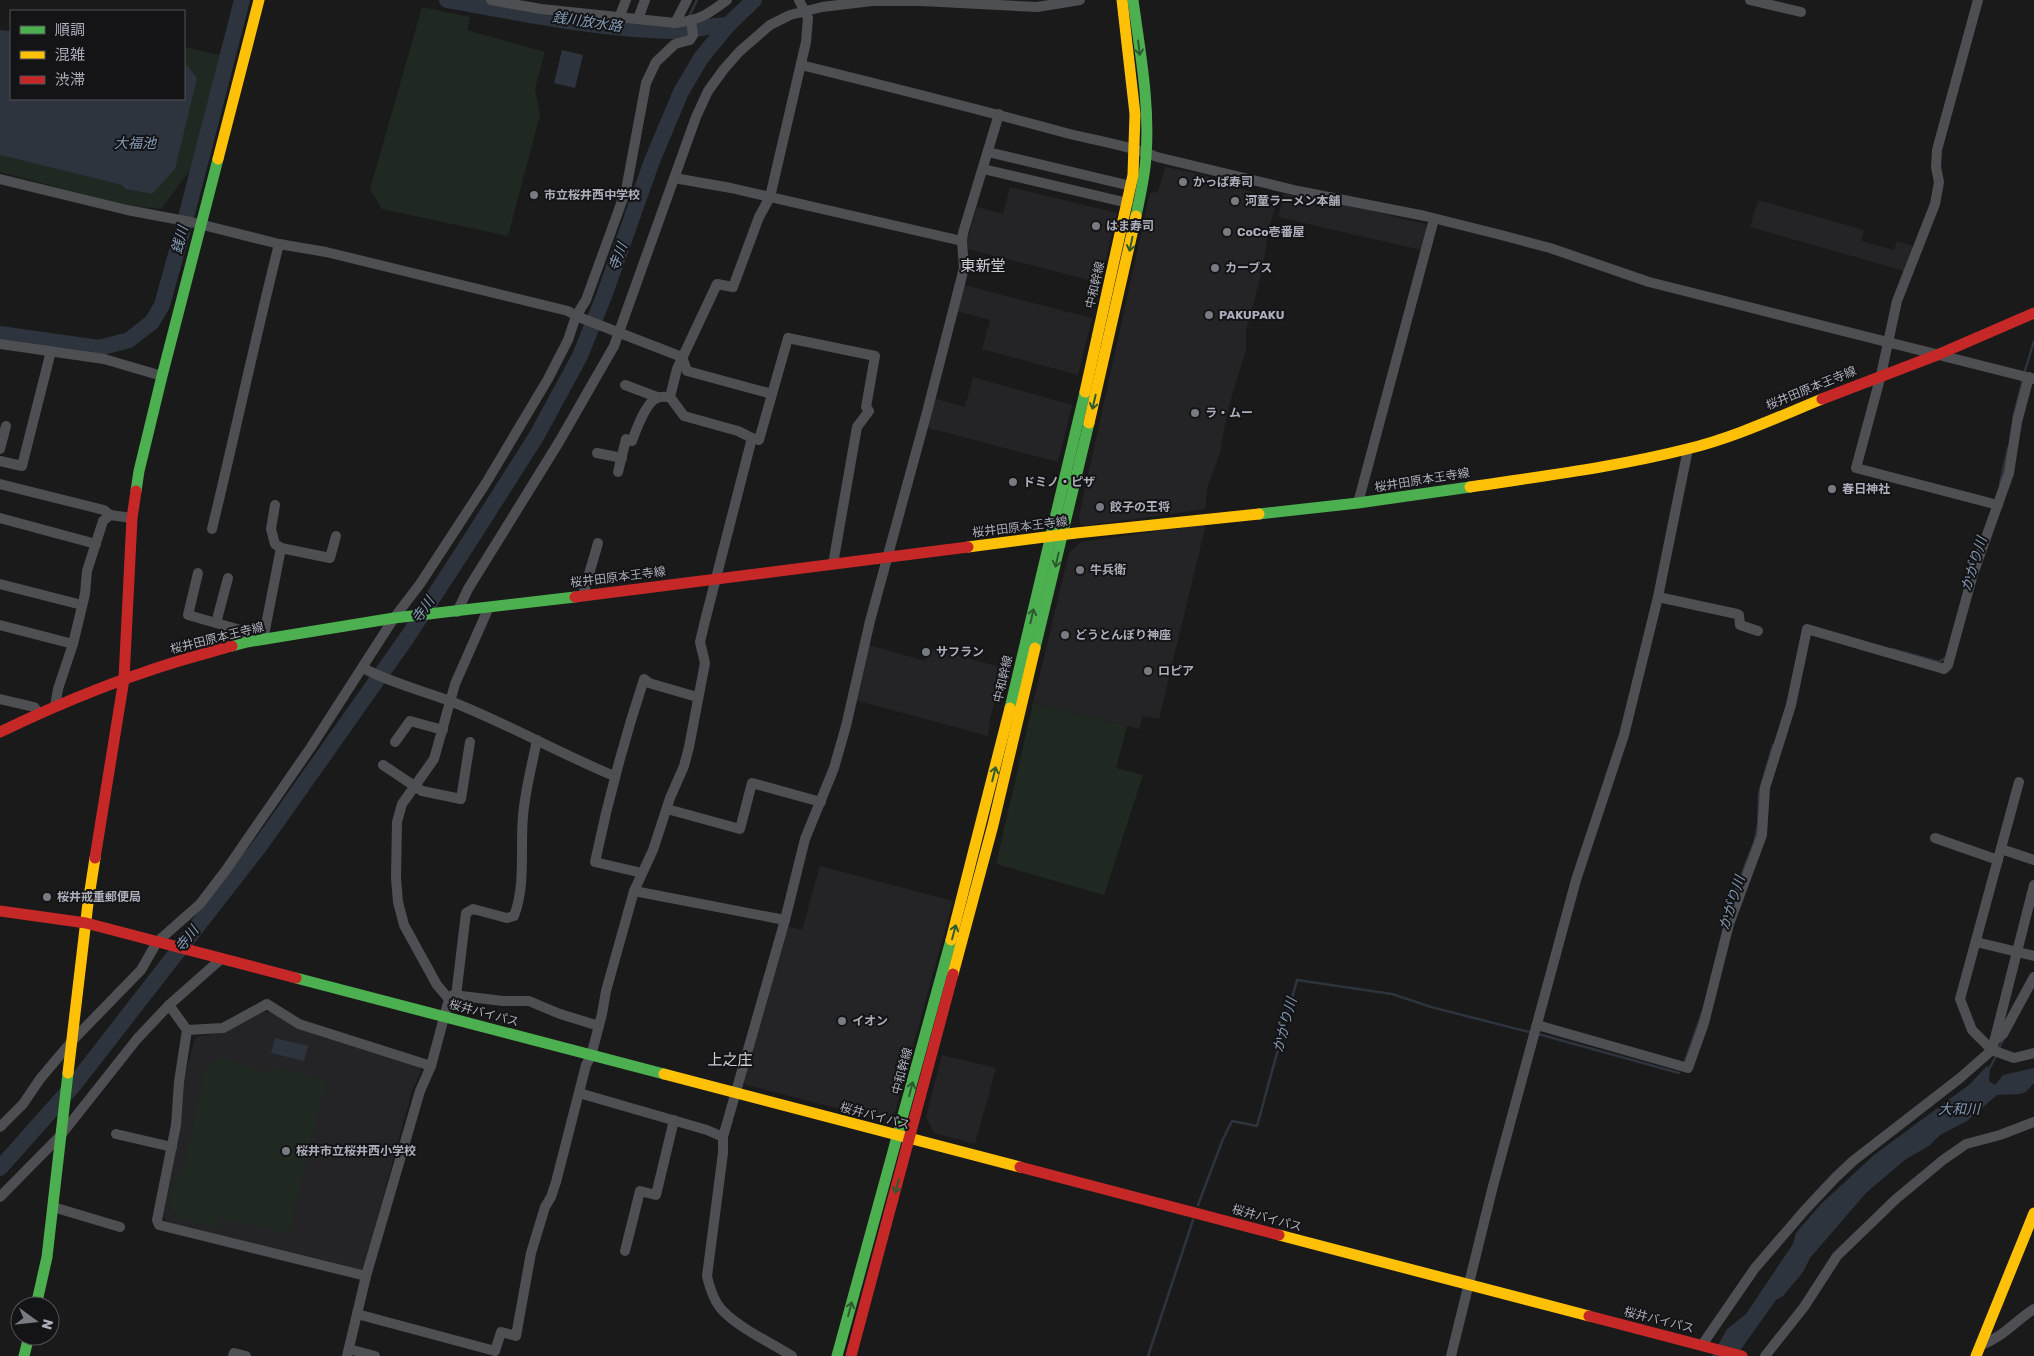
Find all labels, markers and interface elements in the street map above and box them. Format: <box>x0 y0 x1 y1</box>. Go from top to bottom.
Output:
water label: 銭川放水路 <box>551 9 624 35</box>
legend <box>10 10 185 100</box>
text: 順調 <box>55 21 85 39</box>
one-way arrow <box>1134 40 1144 56</box>
text: 混雑 <box>55 46 85 64</box>
text: 渋滞 <box>55 71 85 89</box>
water label: 大福池 <box>114 135 158 152</box>
place label: かっぱ寿司 <box>1193 175 1253 189</box>
marker: かっぱ寿司 <box>1177 176 1189 188</box>
place label: 市立桜井西中学校 <box>544 188 640 202</box>
marker: 市立桜井西中学校 <box>528 189 540 201</box>
place label: 河童ラーメン本舗 <box>1245 194 1341 208</box>
marker: 河童ラーメン本舗 <box>1229 195 1241 207</box>
place label: はま寿司 <box>1106 219 1154 233</box>
marker: はま寿司 <box>1090 220 1102 232</box>
water label: 銭川 <box>168 222 192 256</box>
place label: CoCo壱番屋 <box>1237 225 1305 239</box>
marker: CoCo壱番屋 <box>1221 226 1233 238</box>
one-way arrow <box>1125 235 1135 251</box>
water label: 寺川 <box>605 239 632 273</box>
district label: 東新堂 <box>960 257 1006 275</box>
street label: 中和幹線 <box>1083 260 1107 310</box>
place label: カーブス <box>1225 261 1272 275</box>
marker: カーブス <box>1209 262 1221 274</box>
place label: PAKUPAKU <box>1219 308 1284 322</box>
marker: PAKUPAKU <box>1203 309 1215 321</box>
street label: 桜井田原本王寺線 <box>1764 364 1858 412</box>
one-way arrow <box>1089 394 1098 410</box>
place label: ラ・ムー <box>1205 406 1253 420</box>
marker: ラ・ムー <box>1189 407 1201 419</box>
street label: 桜井田原本王寺線 <box>1373 466 1471 494</box>
place label: ドミノ・ピザ <box>1023 475 1095 489</box>
marker: ドミノ・ピザ <box>1007 476 1019 488</box>
place label: 春日神社 <box>1842 482 1890 496</box>
marker: 春日神社 <box>1826 483 1838 495</box>
place label: 餃子の王将 <box>1109 500 1170 514</box>
marker: 餃子の王将 <box>1094 501 1106 513</box>
street label: 桜井田原本王寺線 <box>971 514 1069 540</box>
water label: かがり川 <box>1957 533 1991 593</box>
one-way arrow <box>1052 552 1061 568</box>
place label: 牛兵衛 <box>1090 563 1126 577</box>
street label: 桜井田原本王寺線 <box>569 564 667 590</box>
marker: 牛兵衛 <box>1074 564 1086 576</box>
water label: 寺川 <box>408 592 439 626</box>
one-way arrow <box>1028 609 1037 625</box>
street label: 桜井田原本王寺線 <box>169 620 265 656</box>
place label: どうとんぼり神座 <box>1075 628 1171 642</box>
marker: どうとんぼり神座 <box>1059 629 1071 641</box>
place label: サフラン <box>936 645 984 659</box>
marker: サフラン <box>920 646 932 658</box>
street label: 中和幹線 <box>991 654 1015 704</box>
place label: ロピア <box>1158 664 1194 678</box>
marker: ロピア <box>1142 665 1154 677</box>
one-way arrow <box>990 767 999 783</box>
water label: かがり川 <box>1715 872 1749 932</box>
place label: 桜井戒重郵便局 <box>57 890 141 904</box>
marker: 桜井戒重郵便局 <box>41 891 53 903</box>
water label: 寺川 <box>172 921 204 955</box>
one-way arrow <box>950 924 959 940</box>
water label: かがり川 <box>1270 994 1301 1054</box>
street label: 桜井バイパス <box>448 997 520 1029</box>
place label: イオン <box>852 1014 888 1028</box>
marker: イオン <box>836 1015 848 1027</box>
street label: 中和幹線 <box>889 1046 915 1096</box>
district label: 上之庄 <box>707 1051 753 1069</box>
one-way arrow <box>907 1081 917 1097</box>
street label: 桜井バイパス <box>839 1100 911 1132</box>
water label: 大和川 <box>1938 1101 1982 1118</box>
place label: 桜井市立桜井西小学校 <box>296 1144 416 1158</box>
marker: 桜井市立桜井西小学校 <box>280 1145 292 1157</box>
one-way arrow <box>891 1178 901 1194</box>
street label: 桜井バイパス <box>1231 1202 1303 1234</box>
north arrow <box>10 1296 60 1346</box>
one-way arrow <box>846 1301 856 1317</box>
street label: 桜井バイパス <box>1622 1305 1696 1335</box>
text: N <box>38 1317 57 1331</box>

